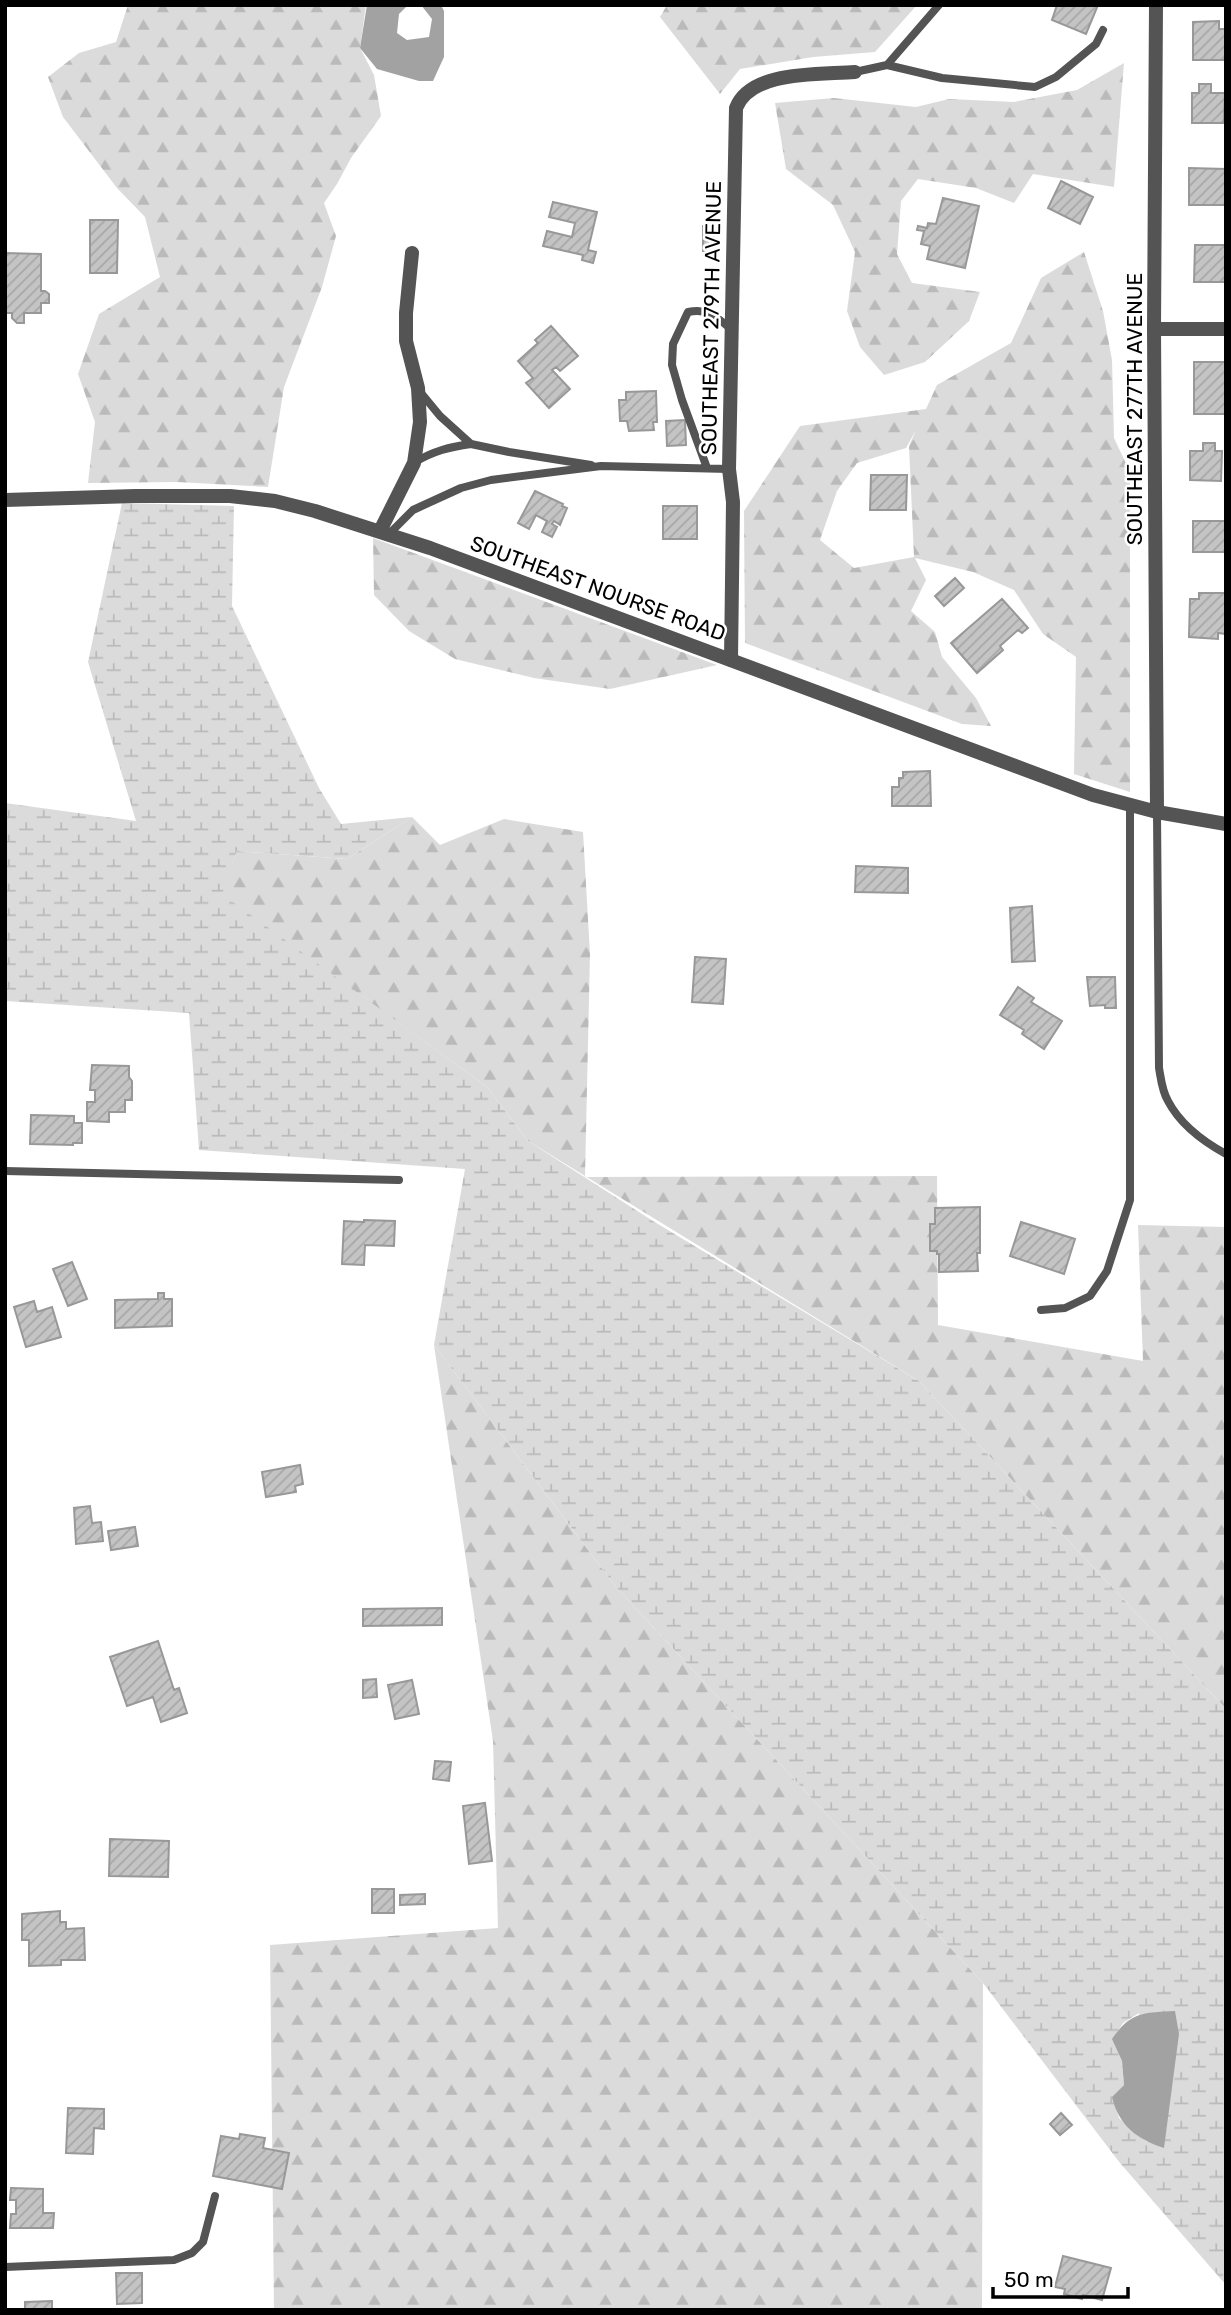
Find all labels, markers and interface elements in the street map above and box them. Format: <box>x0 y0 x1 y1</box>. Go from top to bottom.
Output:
street label: SOUTHEAST 279TH AVENUE <box>696 181 726 455</box>
street label: SOUTHEAST 277TH AVENUE <box>1122 273 1147 545</box>
street label: SOUTHEAST NOURSE ROAD <box>467 530 729 646</box>
scale bar <box>993 2256 1128 2300</box>
text: 50 m <box>1004 2267 1054 2292</box>

